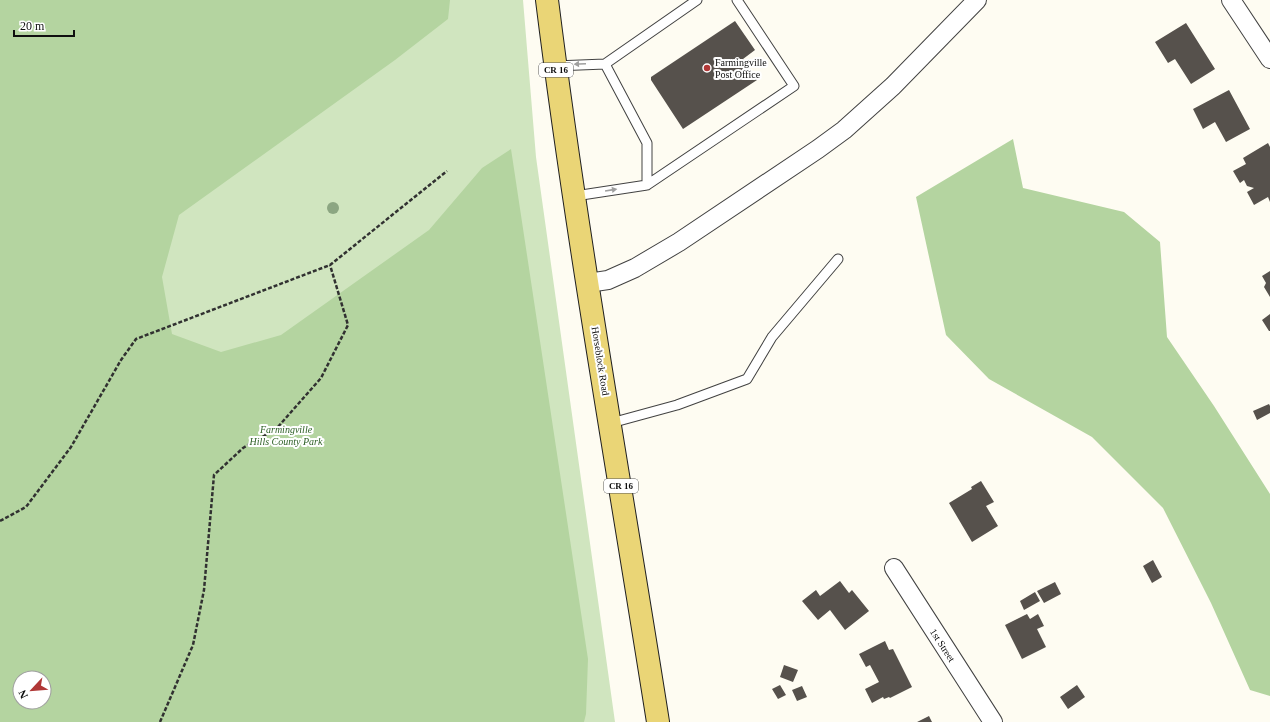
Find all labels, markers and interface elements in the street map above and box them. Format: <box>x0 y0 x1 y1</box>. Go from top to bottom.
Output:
scale bar <box>14 12 74 38</box>
text: 20 m <box>20 19 45 33</box>
place label: Farmingville Post Office <box>715 57 767 80</box>
one-way arrow <box>574 61 586 68</box>
road number: CR 16 <box>539 63 573 77</box>
marker: Farmingville Post Office <box>702 63 712 73</box>
one-way arrow <box>605 187 617 193</box>
street label: Horseblock Road <box>590 326 611 396</box>
park label: Farmingville Hills County Park <box>249 424 323 447</box>
road number: CR 16 <box>604 479 638 493</box>
street label: 1st Street <box>928 627 958 664</box>
north arrow <box>12 670 52 710</box>
text: N <box>16 688 30 701</box>

